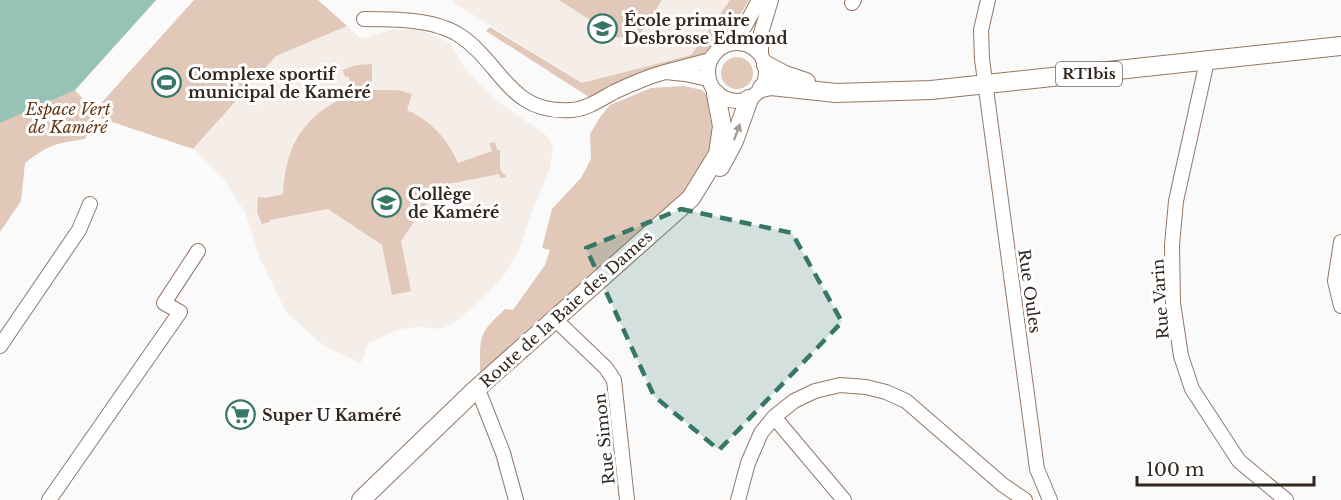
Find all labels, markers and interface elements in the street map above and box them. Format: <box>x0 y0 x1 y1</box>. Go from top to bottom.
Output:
place label: École primaire Desbrosse Edmond <box>624 10 788 48</box>
school or university icon: École primaire Desbrosse Edmond <box>587 13 619 45</box>
road number: RT1bis <box>1056 62 1122 86</box>
place label: Complexe sportif municipal de Kaméré <box>188 64 371 102</box>
sports icon: Complexe sportif municipal de Kaméré <box>151 67 183 99</box>
park label: Espace Vert de Kaméré <box>24 99 111 137</box>
one-way arrow <box>733 123 742 141</box>
place label: Collège de Kaméré <box>408 184 499 222</box>
school or university icon: Collège de Kaméré <box>371 187 403 219</box>
street label: Route de la Baie des Dames <box>476 226 656 392</box>
street label: Rue Oules <box>1014 248 1046 334</box>
street label: Rue Varin <box>1147 258 1173 340</box>
street label: Rue Simon <box>589 392 619 486</box>
supermarket icon: Super U Kaméré <box>225 399 257 431</box>
place label: Super U Kaméré <box>262 405 401 425</box>
scale bar <box>1137 449 1314 487</box>
text: 100 m <box>1146 459 1204 481</box>

